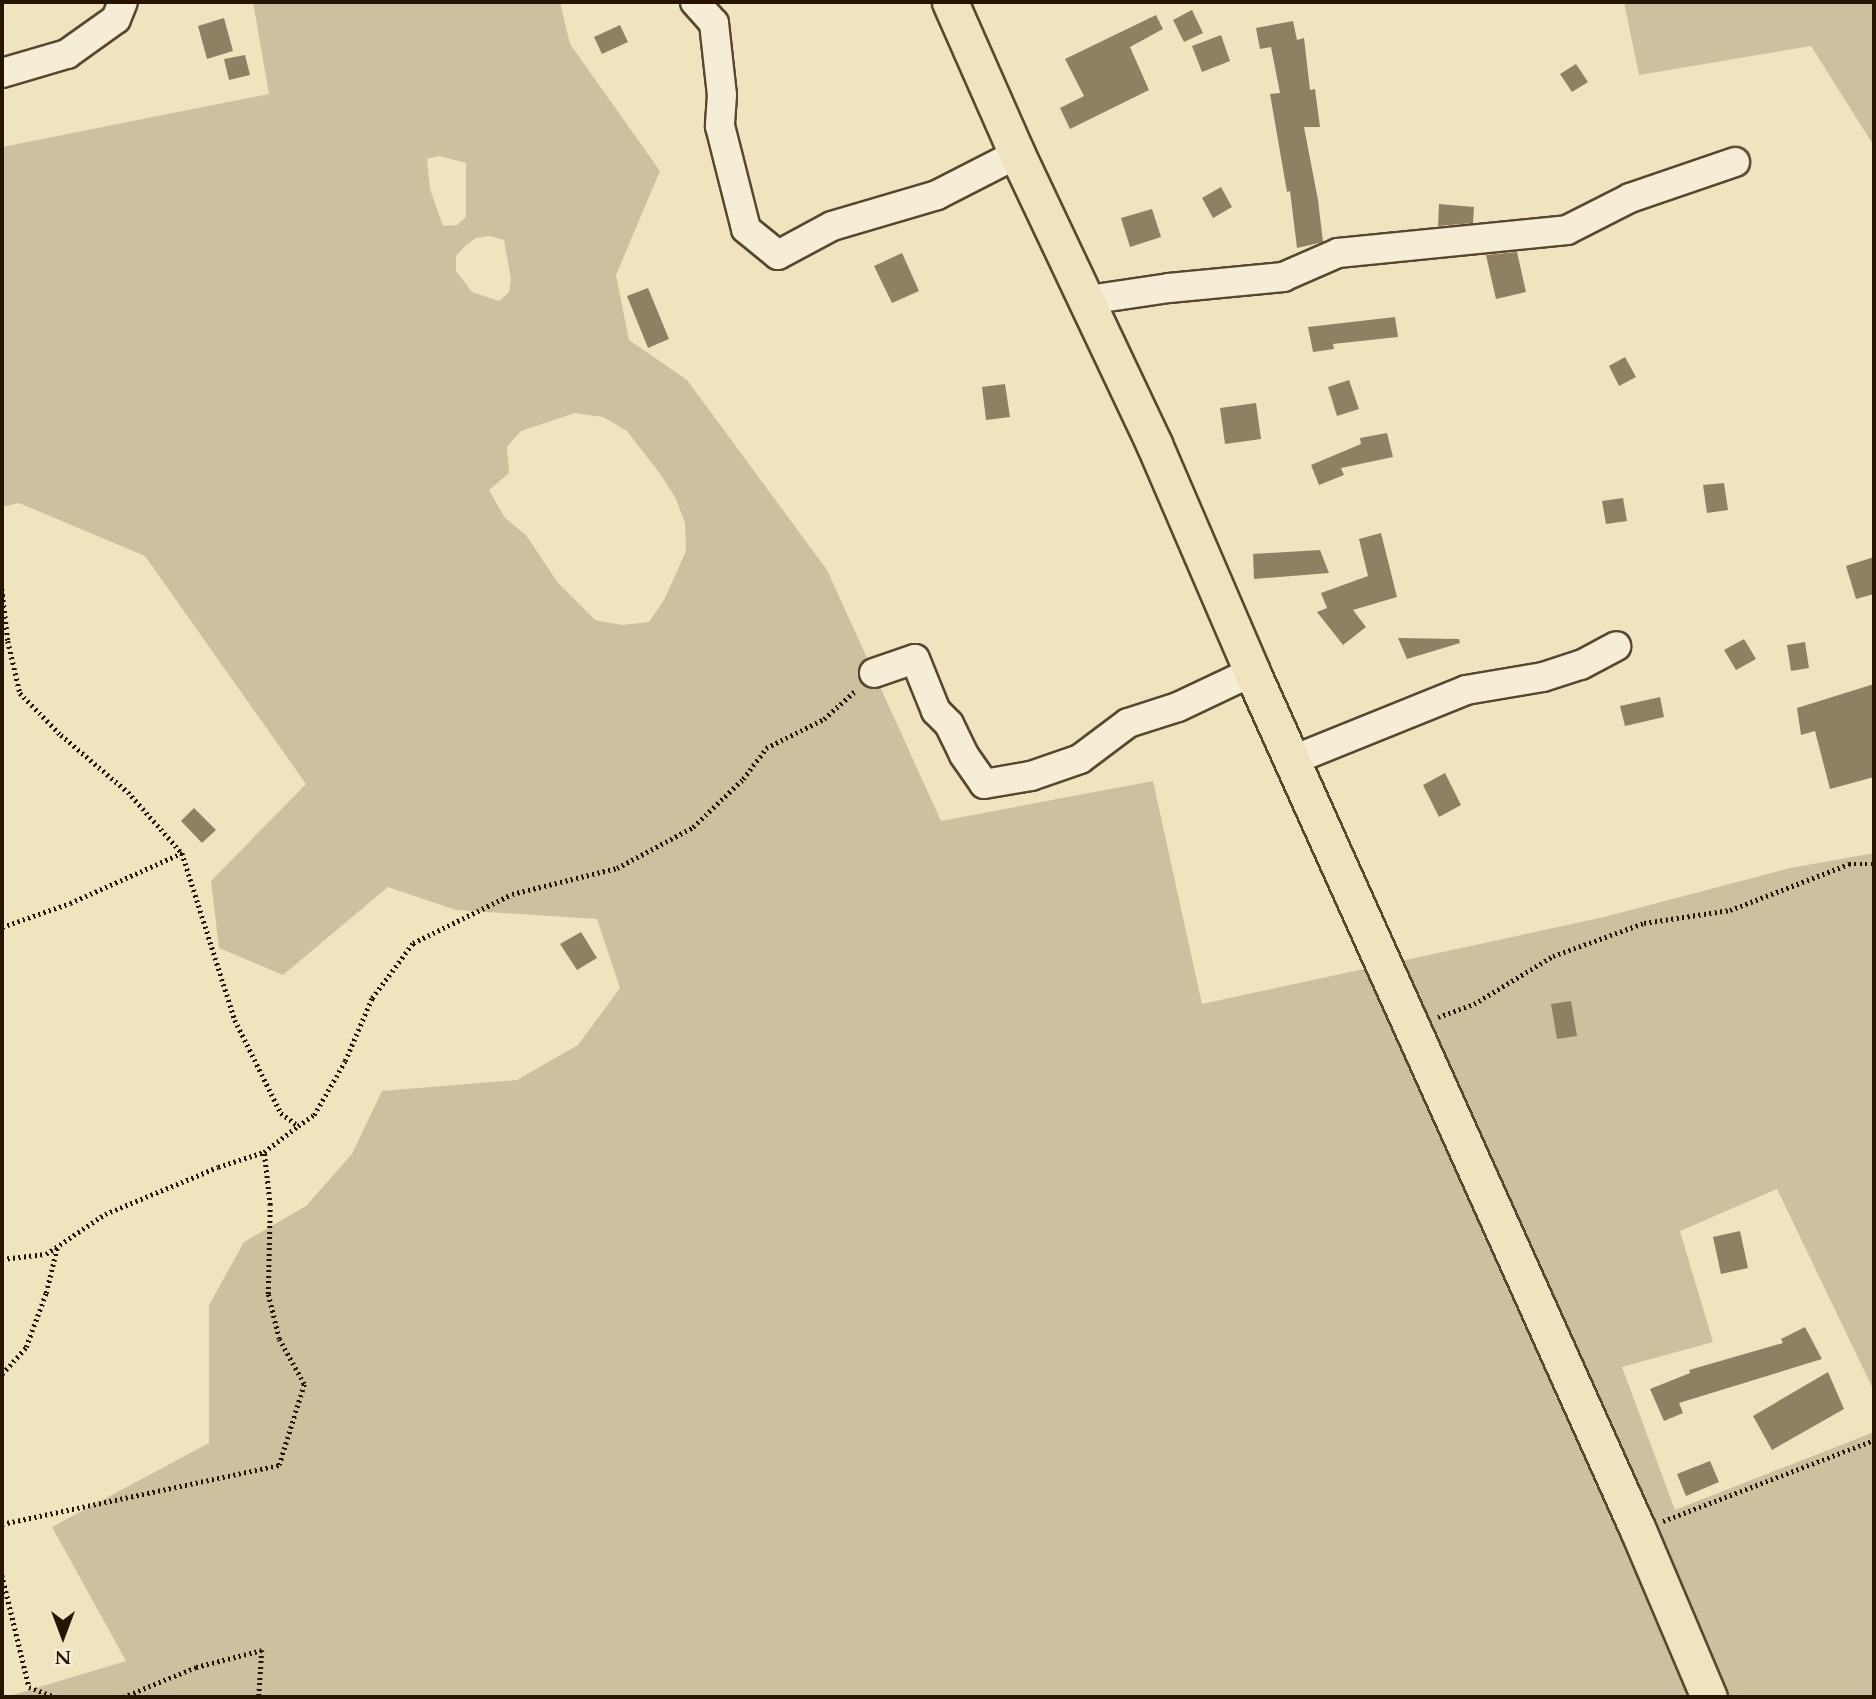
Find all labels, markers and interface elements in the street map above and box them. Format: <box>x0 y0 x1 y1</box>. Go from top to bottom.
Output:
north arrow <box>28 1601 98 1671</box>
text: N <box>55 1644 71 1670</box>

